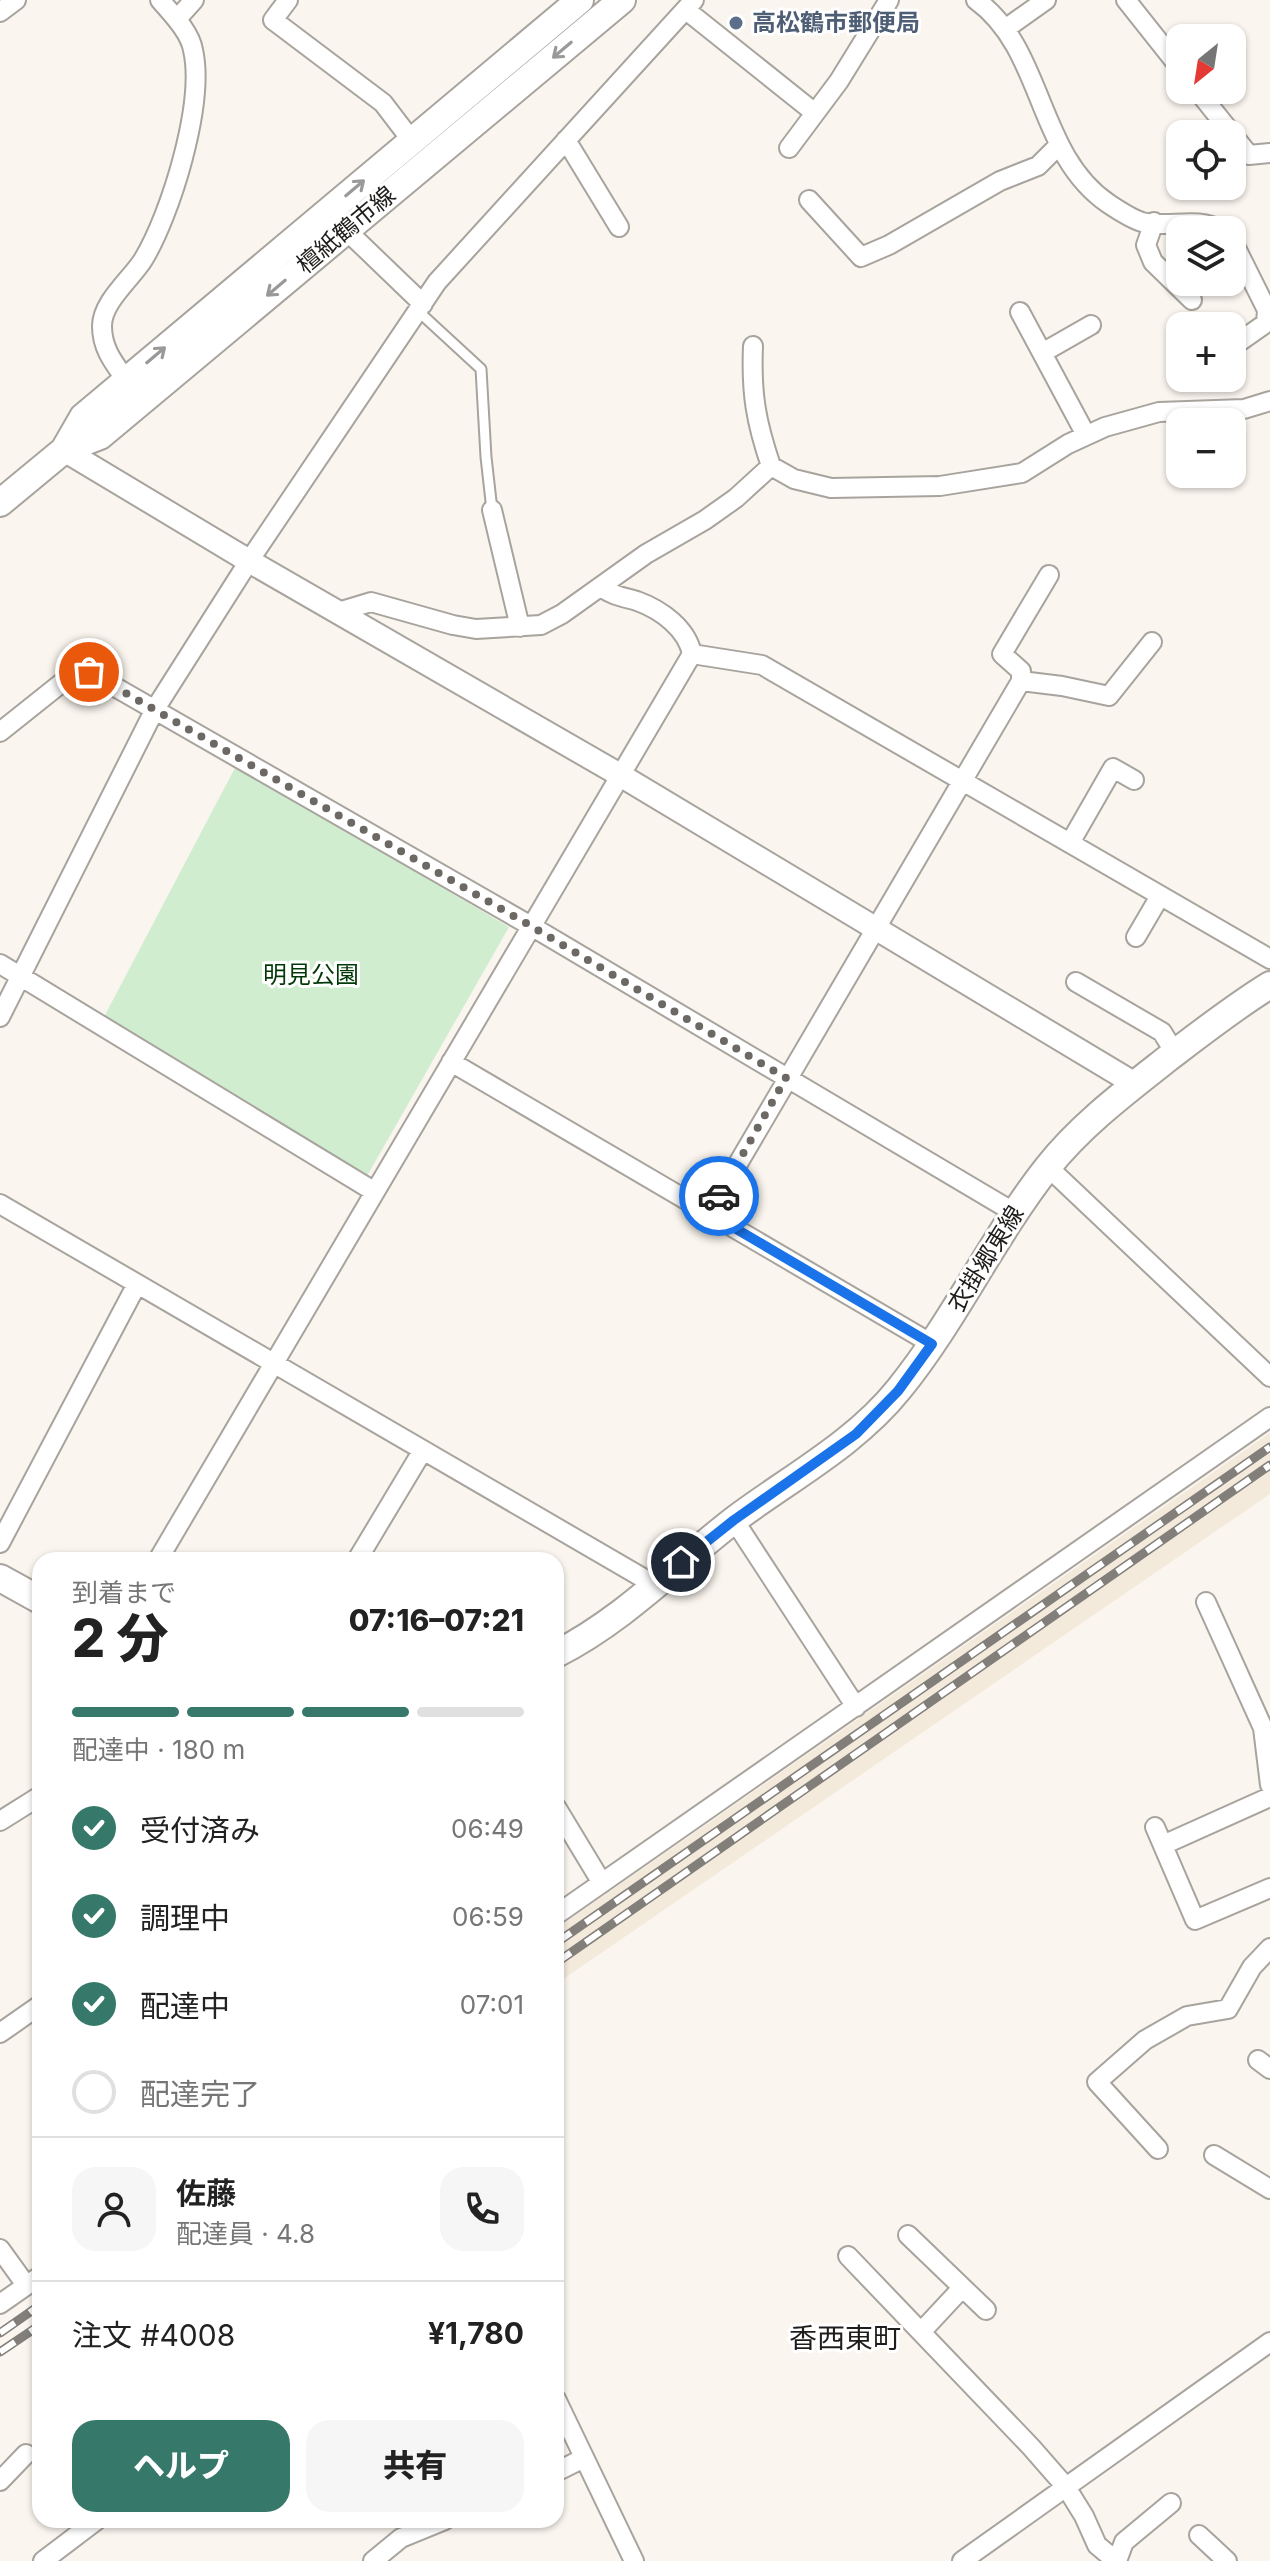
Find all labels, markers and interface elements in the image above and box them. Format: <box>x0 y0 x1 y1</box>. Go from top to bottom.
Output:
place label: 高松鶴市郵便局 <box>752 8 920 37</box>
marker: 高松鶴市郵便局 <box>727 14 745 32</box>
north arrow <box>1166 24 1246 104</box>
map controls <box>1166 24 1246 488</box>
one-way arrow <box>552 41 572 59</box>
button: locate <box>1166 120 1246 200</box>
one-way arrow <box>345 179 365 197</box>
street label: 檀紙鶴市線 <box>290 180 401 279</box>
button: layers <box>1166 216 1246 296</box>
one-way arrow <box>266 279 287 297</box>
button: + <box>1166 312 1246 392</box>
one-way arrow <box>146 346 166 364</box>
button: − <box>1166 408 1246 488</box>
pin <box>55 638 123 706</box>
icon: bag <box>67 650 111 694</box>
park label: 明見公園 <box>263 960 359 989</box>
courier <box>679 1156 759 1236</box>
icon: car <box>697 1174 741 1218</box>
street label: 衣掛郷東線 <box>941 1200 1030 1317</box>
pin <box>647 1528 715 1596</box>
icon: home <box>659 1540 703 1584</box>
text: 到着まで <box>72 1577 176 1608</box>
text: 07:16–07:21 <box>349 1602 524 1638</box>
text: 2 分 <box>72 1607 169 1670</box>
text: 配達中 · 180 m <box>72 1734 245 1765</box>
icon: check <box>72 1806 116 1850</box>
text: 受付済み <box>140 1812 260 1848</box>
text: 06:49 <box>451 1813 524 1844</box>
icon: check <box>72 1894 116 1938</box>
text: 調理中 <box>140 1900 230 1936</box>
text: 06:59 <box>452 1901 524 1932</box>
icon: check <box>72 1982 116 2026</box>
text: 配達中 <box>140 1988 230 2024</box>
text: 07:01 <box>460 1989 524 2020</box>
text: 配達完了 <box>140 2076 260 2112</box>
button: person <box>72 2167 156 2251</box>
button: phone <box>440 2167 524 2251</box>
text: 佐藤 <box>176 2175 236 2211</box>
text: 配達員 · 4.8 <box>176 2218 315 2249</box>
text: ¥1,780 <box>428 2315 524 2351</box>
text: 注文 #4008 <box>72 2317 235 2353</box>
district label: 香西東町 <box>789 2321 901 2355</box>
button: ヘルプ <box>72 2420 290 2512</box>
button: 共有 <box>306 2420 524 2512</box>

